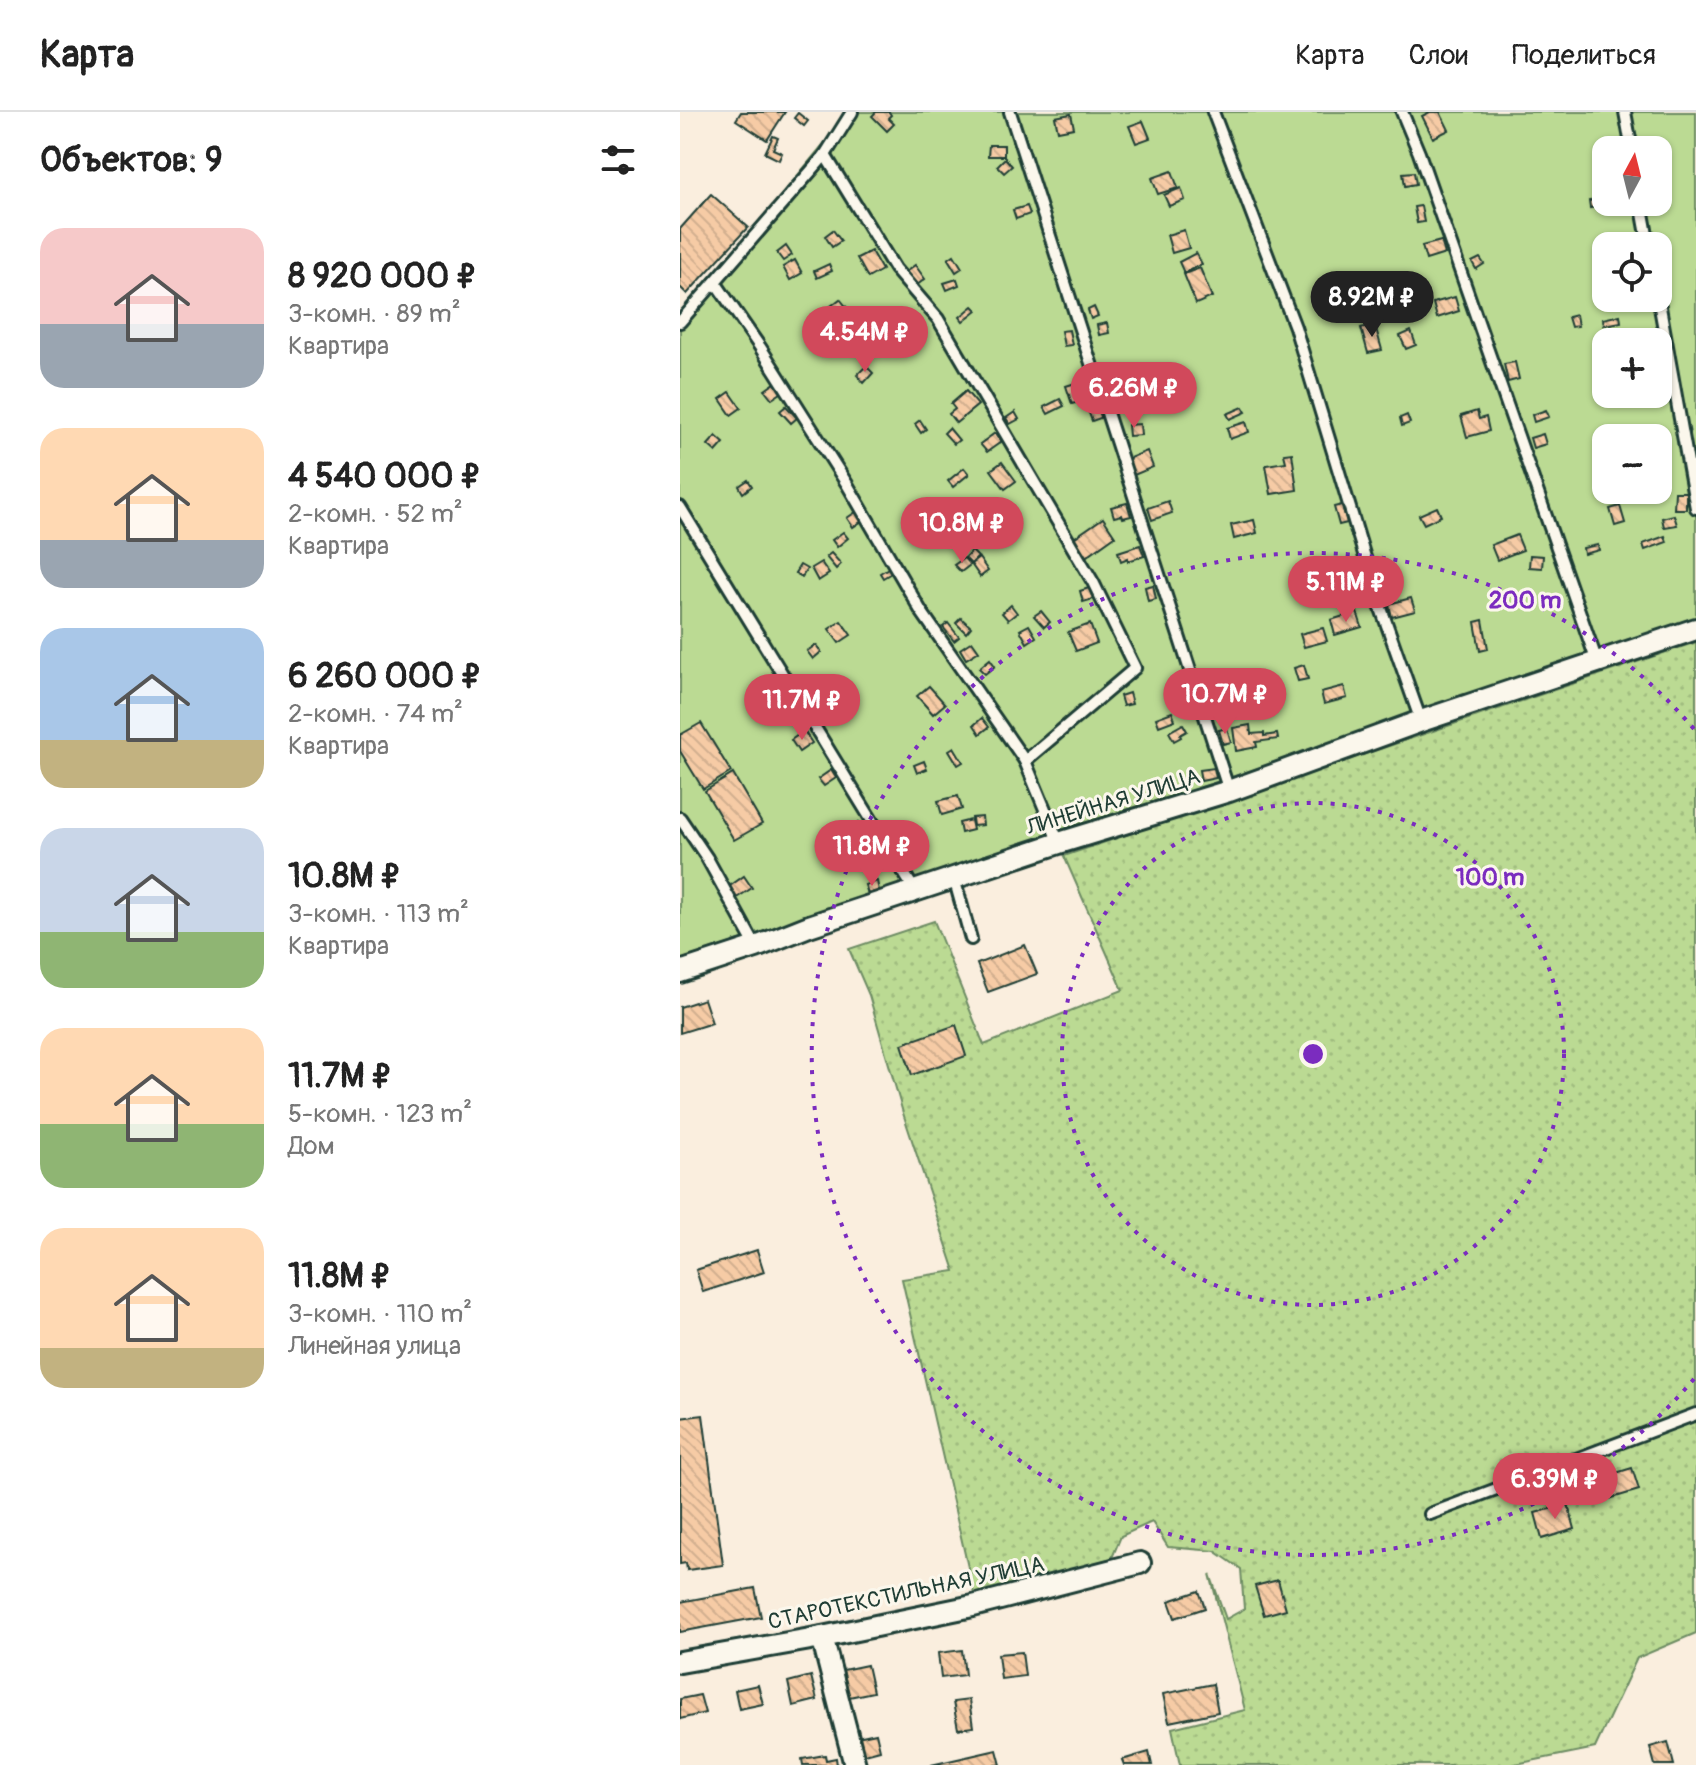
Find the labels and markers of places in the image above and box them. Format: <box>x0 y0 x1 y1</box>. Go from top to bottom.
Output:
pin: 8.92M ₽ <box>1298 271 1446 339</box>
pin: 4.54M ₽ <box>791 306 939 374</box>
pin: 6.26M ₽ <box>1060 362 1208 430</box>
pin: 10.8M ₽ <box>888 497 1036 565</box>
pin: 5.11M ₽ <box>1272 556 1420 624</box>
pin: 10.7M ₽ <box>1151 668 1299 736</box>
pin: 11.7M ₽ <box>728 674 876 742</box>
pin: 11.8M ₽ <box>798 820 946 888</box>
centre of rings <box>1299 1040 1327 1068</box>
pin: 6.39M ₽ <box>1481 1453 1629 1521</box>

